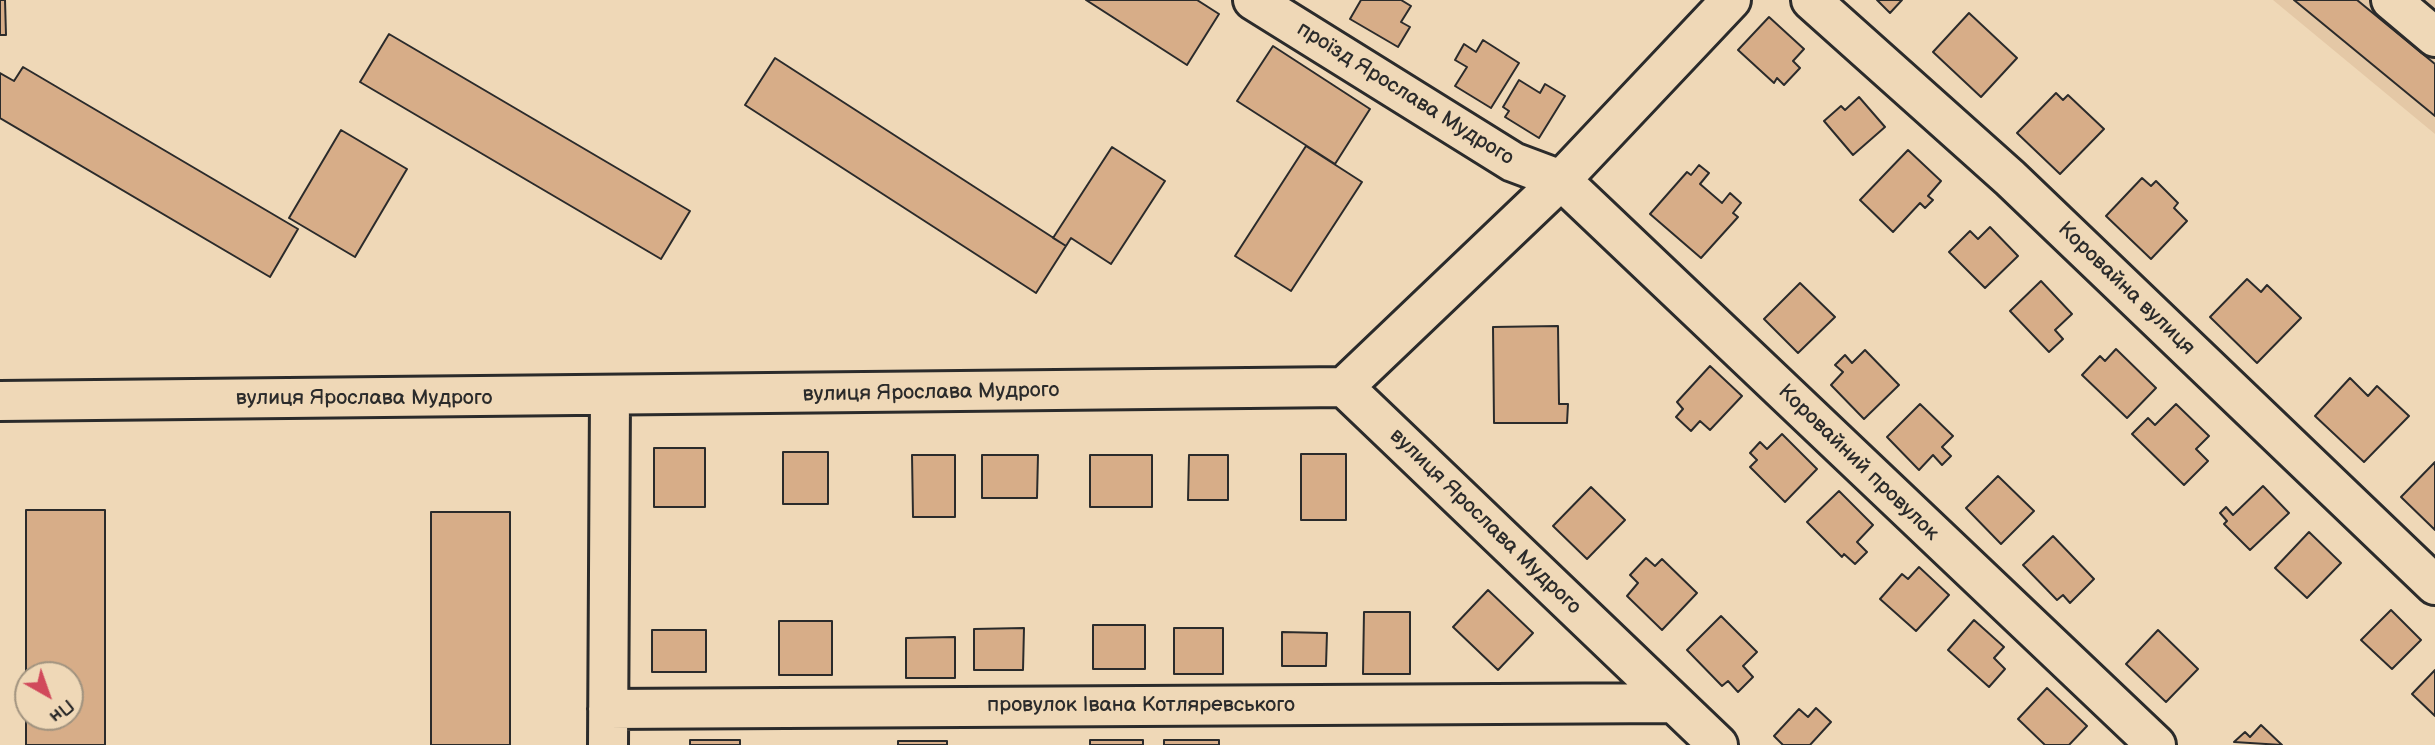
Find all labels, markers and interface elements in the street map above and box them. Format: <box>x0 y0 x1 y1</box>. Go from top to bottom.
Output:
street label: проїзд Ярослава Мудрого <box>1292 17 1518 171</box>
street label: Коровайна вулиця <box>2052 217 2200 361</box>
street label: вулиця Ярослава Мудрого <box>802 378 1060 408</box>
street label: Коровайний провулок <box>1772 380 1944 546</box>
street label: вулиця Ярослава Мудрого <box>236 386 492 412</box>
street label: вулиця Ярослава Мудрого <box>1384 424 1586 620</box>
north arrow <box>14 661 84 731</box>
street label: провулок Івана Котляревського <box>987 693 1295 719</box>
text: Пн <box>44 694 79 728</box>

